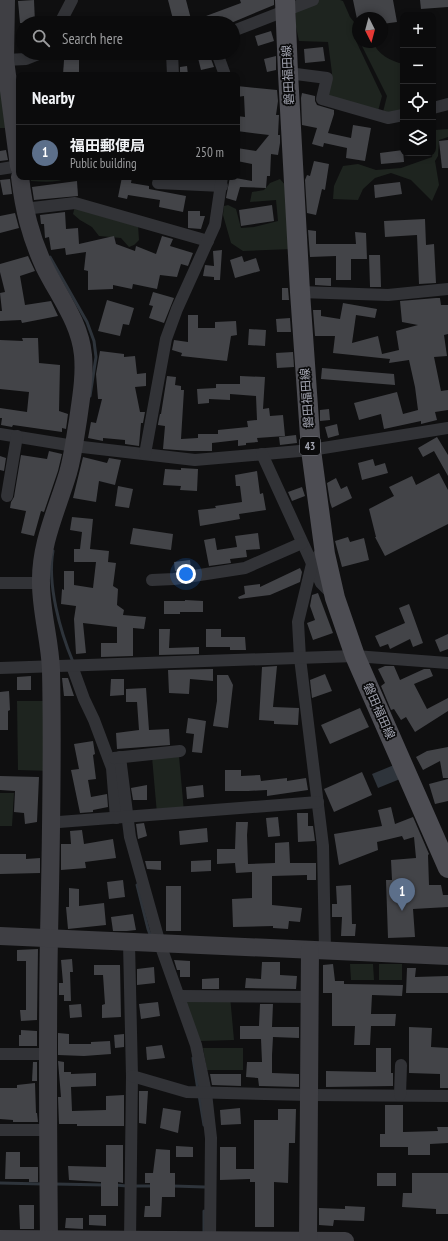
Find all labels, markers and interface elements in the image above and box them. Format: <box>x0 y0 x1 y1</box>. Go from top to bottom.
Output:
north arrow <box>352 12 388 48</box>
map controls <box>400 12 436 156</box>
button: + <box>400 12 436 48</box>
search box <box>16 16 240 60</box>
icon: search <box>30 27 52 49</box>
text: Search here <box>62 29 123 48</box>
street label: 磐田福田線 <box>278 45 297 105</box>
button: − <box>400 48 436 84</box>
button: locate <box>400 84 436 120</box>
text: Nearby <box>32 87 75 109</box>
button: layers <box>400 120 436 156</box>
text: 福田郵便局 <box>70 136 145 155</box>
text: 1 <box>42 144 48 161</box>
text: 250 m <box>195 144 224 161</box>
text: Public building <box>70 155 137 172</box>
street label: 磐田福田線 <box>297 368 316 428</box>
road number: 43 <box>300 437 320 455</box>
your location <box>176 564 196 584</box>
street label: 磐田福田線 <box>360 680 399 741</box>
pin: 1 <box>389 878 415 911</box>

